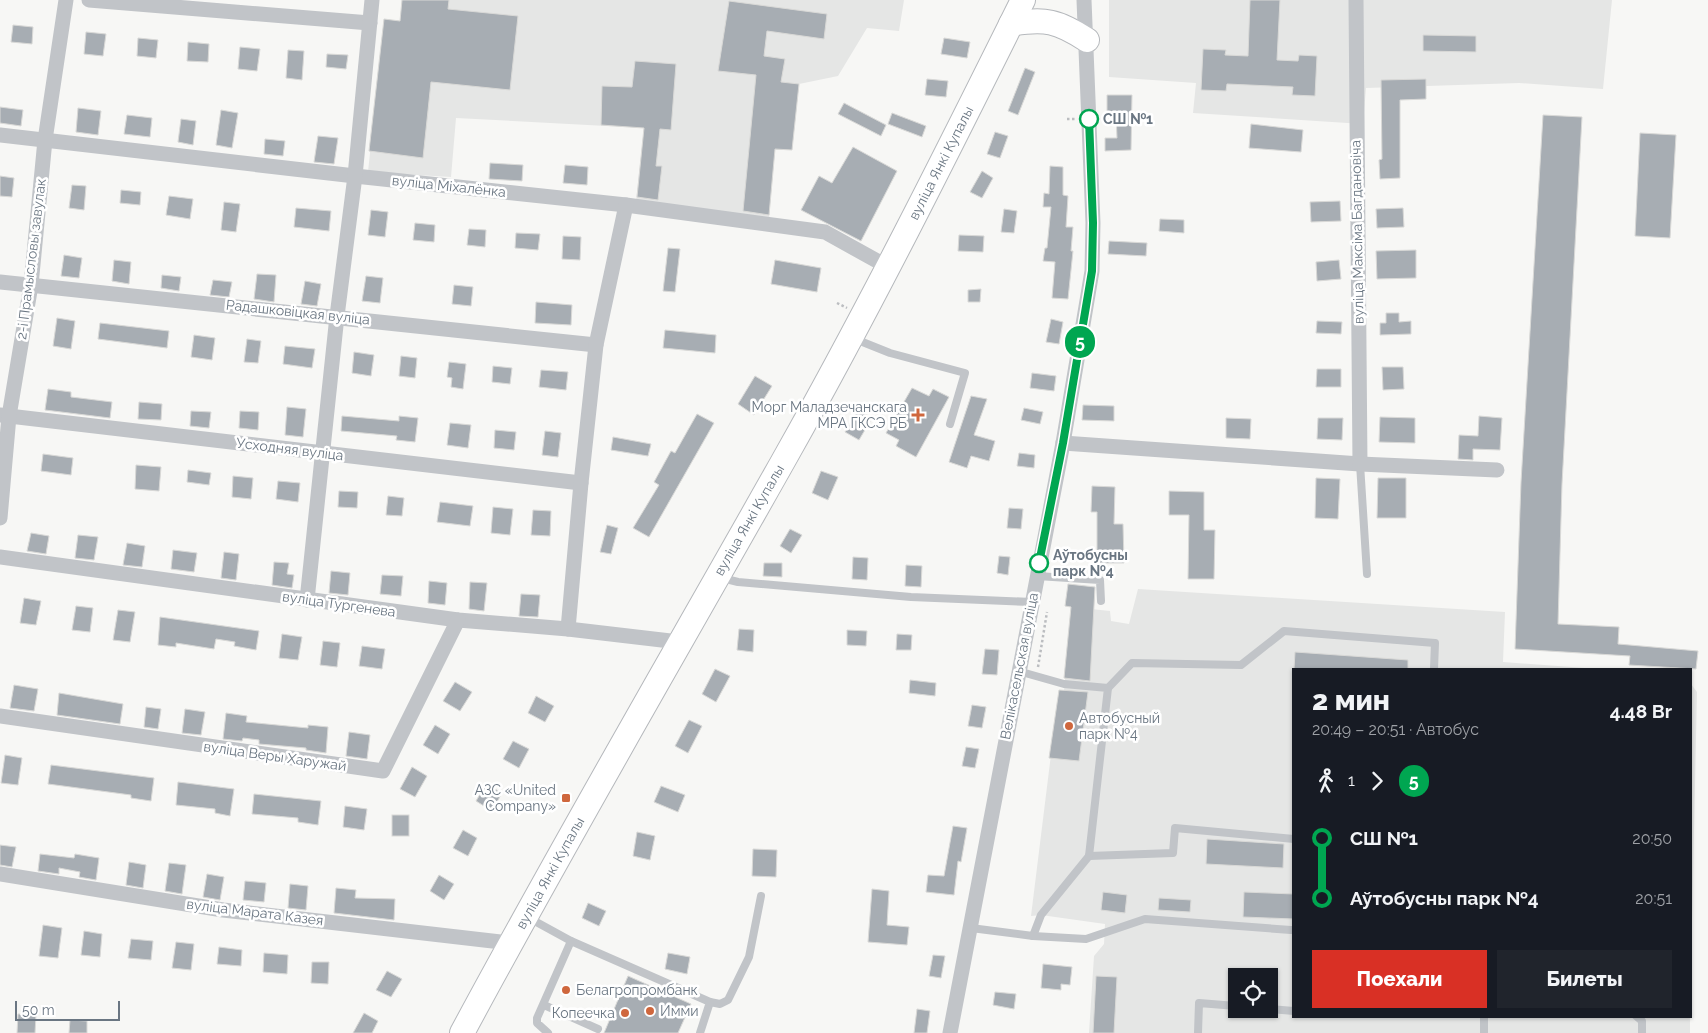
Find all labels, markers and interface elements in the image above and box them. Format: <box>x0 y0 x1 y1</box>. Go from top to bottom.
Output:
street label: вуліца Янкі Купалы <box>905 104 977 222</box>
marker: СШ №1 <box>1079 109 1099 129</box>
place label: СШ №1 <box>1103 111 1153 127</box>
street label: вуліца Максіма Багдановіча <box>1347 140 1367 324</box>
street label: вуліца Міхалёнка <box>391 172 507 200</box>
street label: 2-і Прамысловы завулак <box>13 178 49 340</box>
street label: Радашковіцкая вуліца <box>225 296 371 328</box>
line badge: 5 <box>1064 326 1096 358</box>
text: 5 <box>1075 331 1085 352</box>
place label: Морг Маладзечанскага МРА ГКСЭ РБ <box>752 399 907 431</box>
marker: Морг Маладзечанскага МРА ГКСЭ РБ <box>911 408 925 422</box>
street label: Усходняя вуліца <box>235 434 345 464</box>
street label: вуліца Янкі Купалы <box>711 462 787 578</box>
place label: Аўтобусны парк №4 <box>1053 547 1128 579</box>
marker: Аўтобусны парк №4 <box>1029 553 1049 573</box>
street label: вуліца Тургенева <box>281 588 397 620</box>
street label: Велікасельская вуліца <box>997 591 1041 741</box>
text: 2 мин <box>1312 684 1390 717</box>
text: 4.48 Br <box>1610 700 1672 722</box>
place label: Автобусный парк №4 <box>1079 710 1160 742</box>
marker: Автобусный парк №4 <box>1063 720 1075 732</box>
text: 20:49 – 20:51 · Автобус <box>1312 720 1479 739</box>
street label: вуліца Веры Харужай <box>203 738 347 774</box>
icon: walk <box>1312 767 1340 795</box>
icon: forward <box>1363 767 1391 795</box>
text: 5 <box>1409 770 1419 791</box>
text: 1 <box>1348 771 1355 790</box>
place label: АЗС «United Company» <box>475 782 556 814</box>
marker: АЗС «United Company» <box>560 792 572 804</box>
street label: вуліца Янкі Купалы <box>513 814 587 932</box>
text: СШ №1 <box>1350 827 1418 849</box>
text: 20:50 <box>1632 829 1672 848</box>
text: Аўтобусны парк №4 <box>1350 887 1539 909</box>
text: 20:51 <box>1635 889 1672 908</box>
street label: вуліца Марата Казея <box>186 896 324 928</box>
button: Поехали <box>1312 950 1487 1008</box>
button: Билеты <box>1497 950 1672 1008</box>
map controls <box>1228 968 1278 1018</box>
button: locate <box>1228 968 1278 1018</box>
place label: Белагропромбанк <box>576 982 698 998</box>
marker: Белагропромбанк <box>560 984 572 996</box>
scale bar <box>15 998 120 1021</box>
text: 50 m <box>22 1002 55 1018</box>
place label: Имми <box>660 1003 699 1019</box>
place label: Копеечка <box>552 1005 615 1021</box>
marker: Имми <box>644 1005 656 1017</box>
marker: Копеечка <box>619 1007 631 1019</box>

